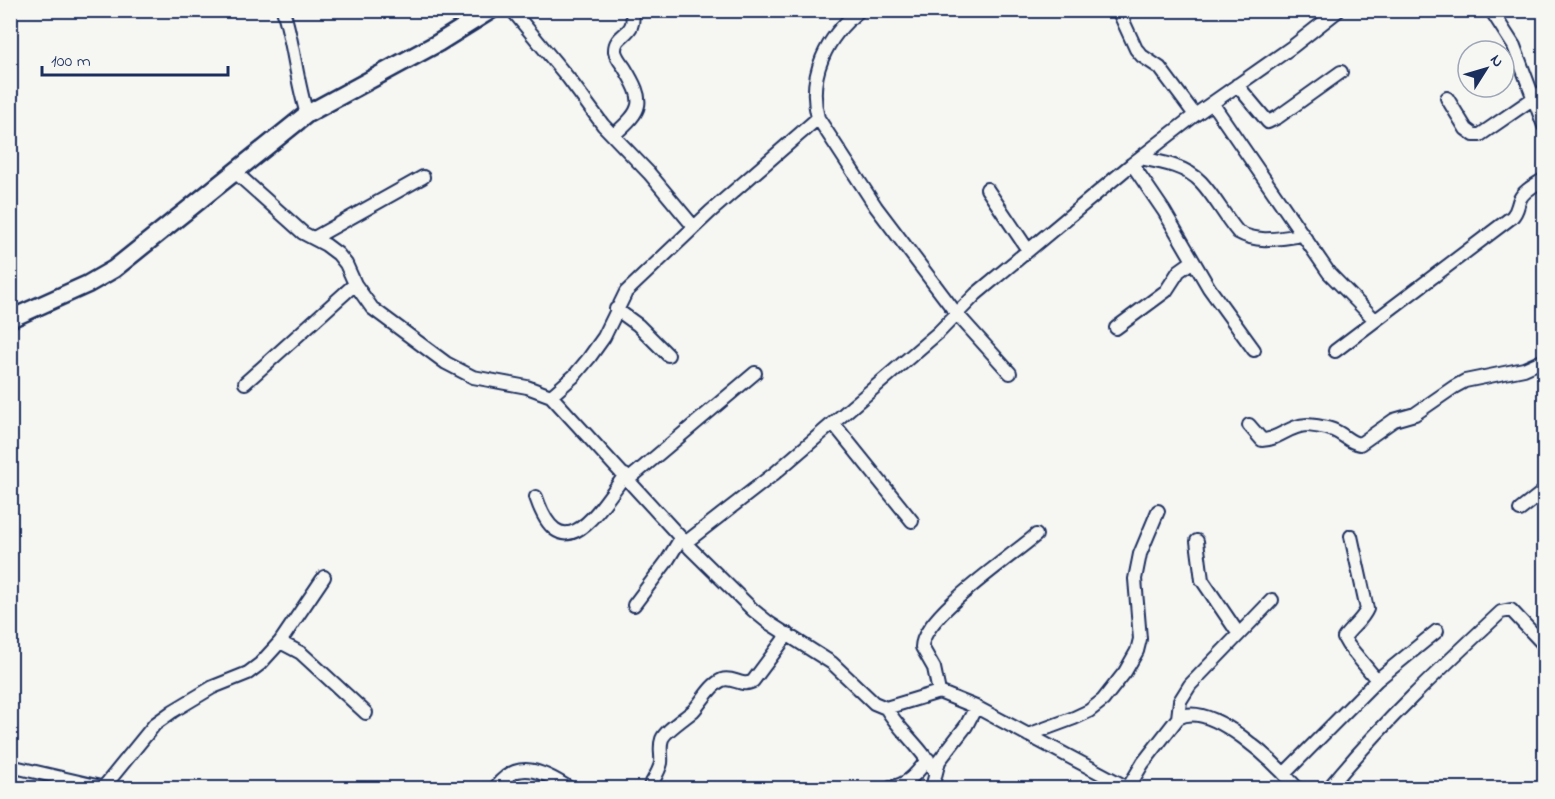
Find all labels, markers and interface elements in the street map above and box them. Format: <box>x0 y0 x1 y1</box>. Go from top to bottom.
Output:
scale bar <box>42 39 228 77</box>
north arrow <box>1456 39 1516 99</box>
text: 100 m <box>51 49 91 75</box>
text: N <box>1484 50 1509 73</box>

